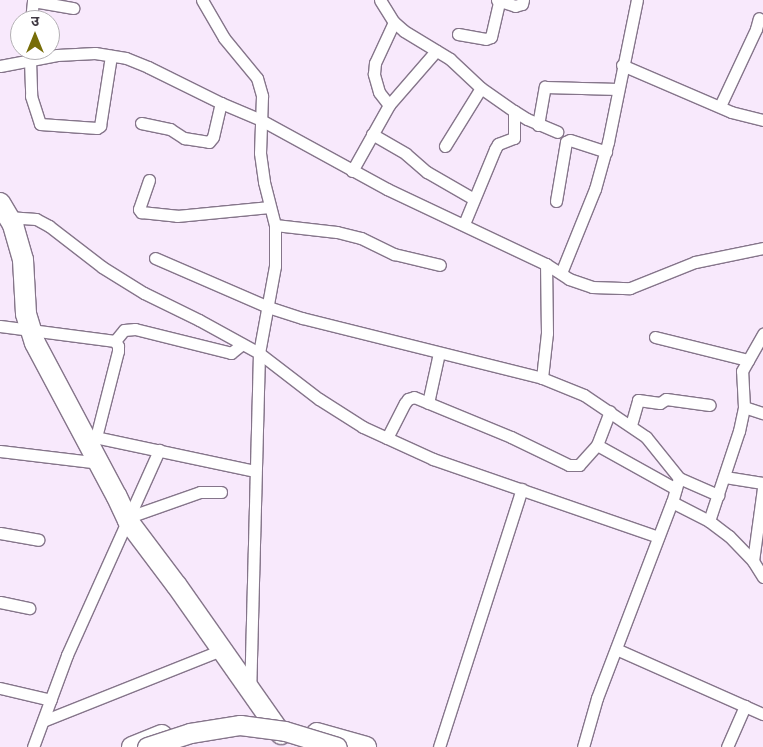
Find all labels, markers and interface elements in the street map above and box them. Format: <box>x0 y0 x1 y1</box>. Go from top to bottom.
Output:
north arrow <box>10 10 60 60</box>
text: उ <box>31 12 39 30</box>

